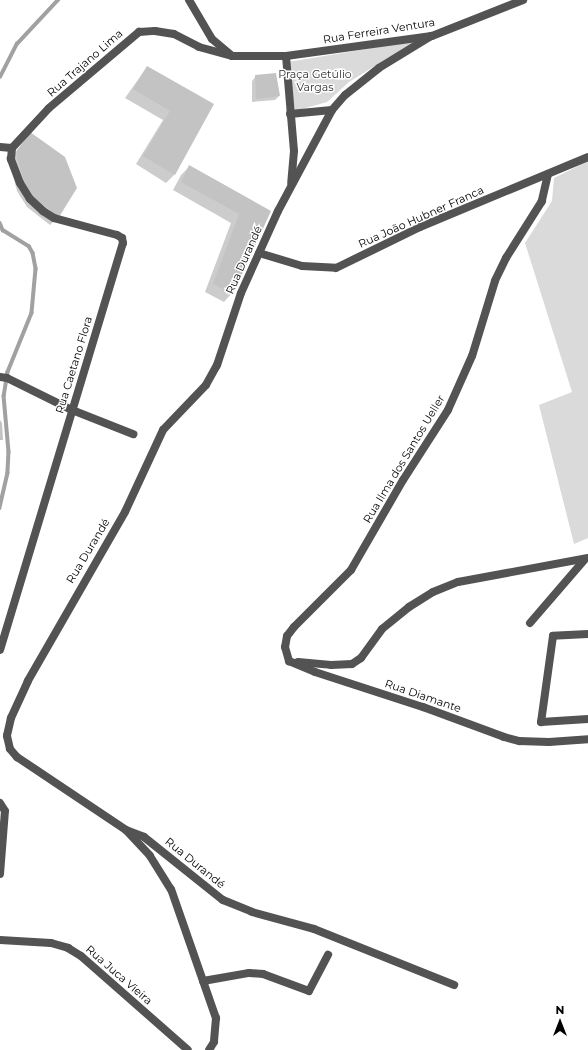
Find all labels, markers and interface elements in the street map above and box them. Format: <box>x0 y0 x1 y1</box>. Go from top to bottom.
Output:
street label: Rua Ferreira Ventura <box>322 16 436 46</box>
street label: Rua Trajano Lima <box>45 27 125 99</box>
park label: Praça Getúlio Vargas <box>278 68 352 94</box>
street label: Rua João Hubner Franca <box>356 183 486 251</box>
street label: Rua Durandé <box>223 224 265 296</box>
street label: Rua Caetano Flora <box>53 315 95 415</box>
street label: Rua Ilma dos Santos Ueller <box>360 393 448 525</box>
street label: Rua Durandé <box>63 516 113 586</box>
street label: Rua Diamante <box>383 677 463 715</box>
street label: Rua Durandé <box>162 835 228 891</box>
street label: Rua Juca Vieira <box>83 943 155 1007</box>
north arrow <box>540 1002 580 1042</box>
text: N <box>556 1003 564 1017</box>

